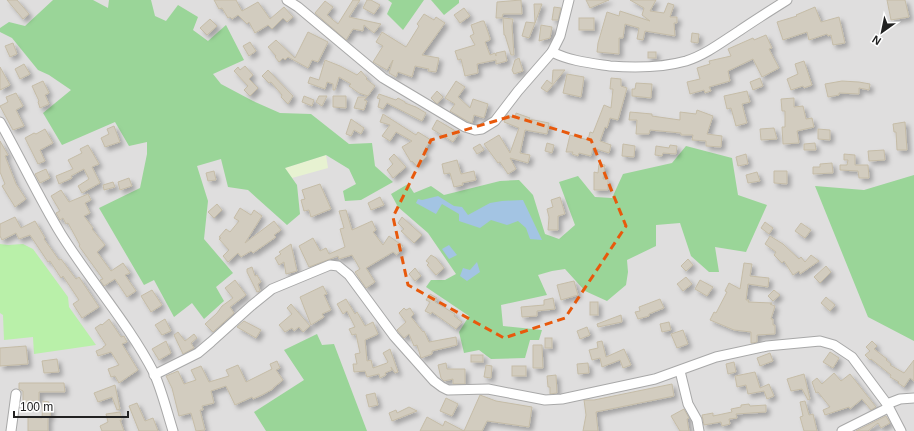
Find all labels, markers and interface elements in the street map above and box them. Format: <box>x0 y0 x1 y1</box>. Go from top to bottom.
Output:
north arrow <box>862 12 902 52</box>
text: N <box>870 33 883 48</box>
scale bar <box>14 393 128 419</box>
text: 100 m <box>20 400 53 414</box>

